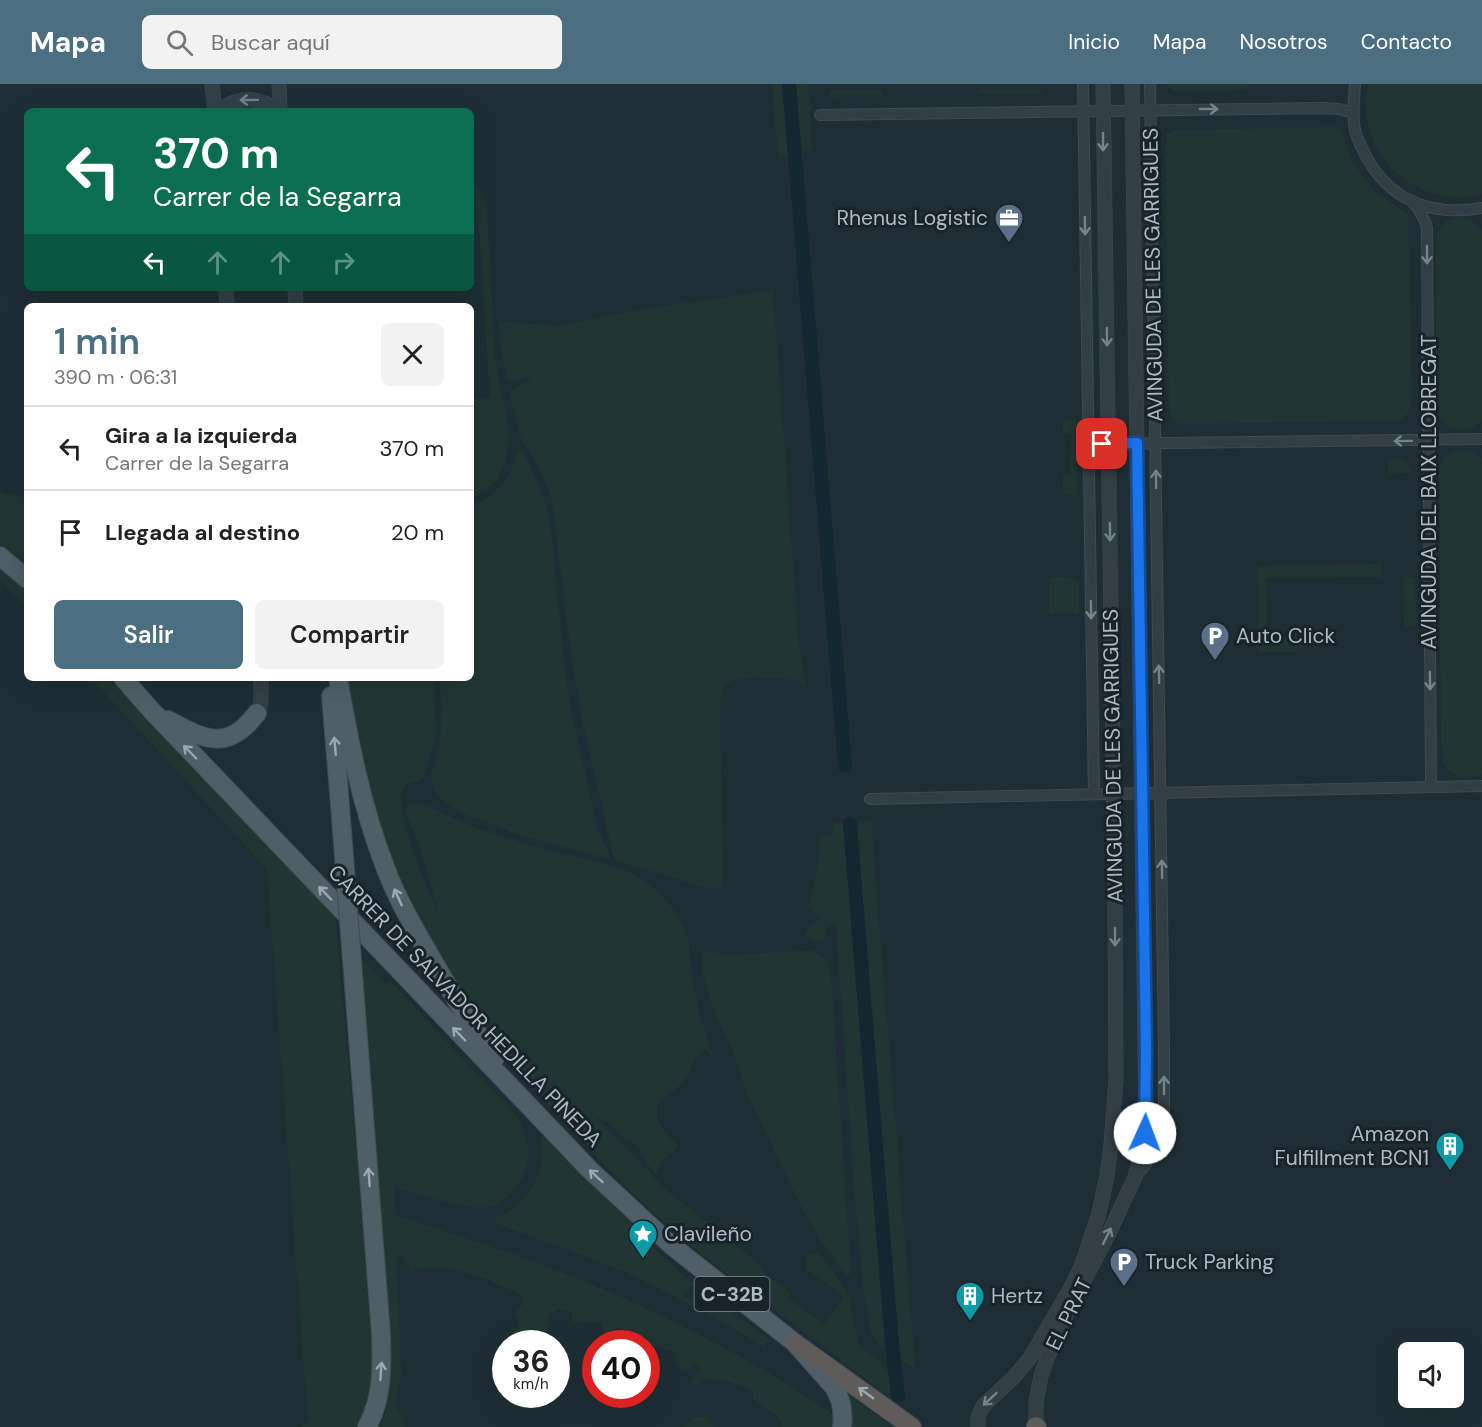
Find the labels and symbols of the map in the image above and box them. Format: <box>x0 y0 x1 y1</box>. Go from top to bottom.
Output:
one-way arrow <box>240 94 260 106</box>
one-way arrow <box>1199 103 1219 115</box>
street label: AVINGUDA DE LES GARRIGUES <box>1136 128 1170 422</box>
one-way arrow <box>1098 132 1109 152</box>
office icon: Rhenus Logistic <box>993 202 1025 244</box>
place label: Rhenus Logistic <box>837 204 988 232</box>
one-way arrow <box>1080 216 1091 236</box>
one-way arrow <box>1421 245 1433 265</box>
one-way arrow <box>1101 327 1113 347</box>
street label: AVINGUDA DEL BAIX LLOBREGAT <box>1415 335 1443 649</box>
pin <box>1076 418 1127 469</box>
one-way arrow <box>1393 435 1413 446</box>
one-way arrow <box>1150 470 1162 490</box>
one-way arrow <box>1104 522 1116 542</box>
one-way arrow <box>1085 600 1097 620</box>
street label: AVINGUDA DE LES GARRIGUES <box>1096 609 1130 903</box>
parking icon: Auto Click <box>1199 620 1231 662</box>
place label: Auto Click <box>1236 622 1336 650</box>
one-way arrow <box>1153 665 1165 685</box>
one-way arrow <box>1424 671 1436 691</box>
one-way arrow <box>329 737 340 757</box>
one-way arrow <box>183 744 198 759</box>
street label: CARRER DE SALVADOR HEDILLA PINEDA <box>322 859 608 1153</box>
one-way arrow <box>1156 860 1167 880</box>
one-way arrow <box>318 886 332 901</box>
one-way arrow <box>392 888 404 906</box>
one-way arrow <box>1109 927 1121 947</box>
one-way arrow <box>452 1027 466 1042</box>
one-way arrow <box>1158 1076 1170 1096</box>
position arrow <box>1113 1101 1177 1165</box>
place label: Amazon Fulfillment BCN1 <box>1275 1120 1429 1172</box>
building icon: Amazon Fulfillment BCN1 <box>1434 1130 1466 1172</box>
one-way arrow <box>363 1167 374 1187</box>
one-way arrow <box>589 1168 604 1183</box>
place icon: Clavileño <box>627 1218 659 1260</box>
place label: Clavileño <box>664 1220 752 1248</box>
one-way arrow <box>1102 1228 1114 1246</box>
parking icon: Truck Parking <box>1108 1246 1140 1288</box>
place label: Truck Parking <box>1145 1248 1274 1276</box>
street label: EL PRAT <box>1039 1273 1099 1355</box>
road number: C-32B <box>694 1277 770 1311</box>
building icon: Hertz <box>954 1280 986 1322</box>
place label: Hertz <box>991 1282 1043 1310</box>
speed limit sign: 40 <box>582 1330 660 1408</box>
one-way arrow <box>376 1362 387 1381</box>
one-way arrow <box>858 1387 874 1400</box>
one-way arrow <box>983 1392 998 1406</box>

